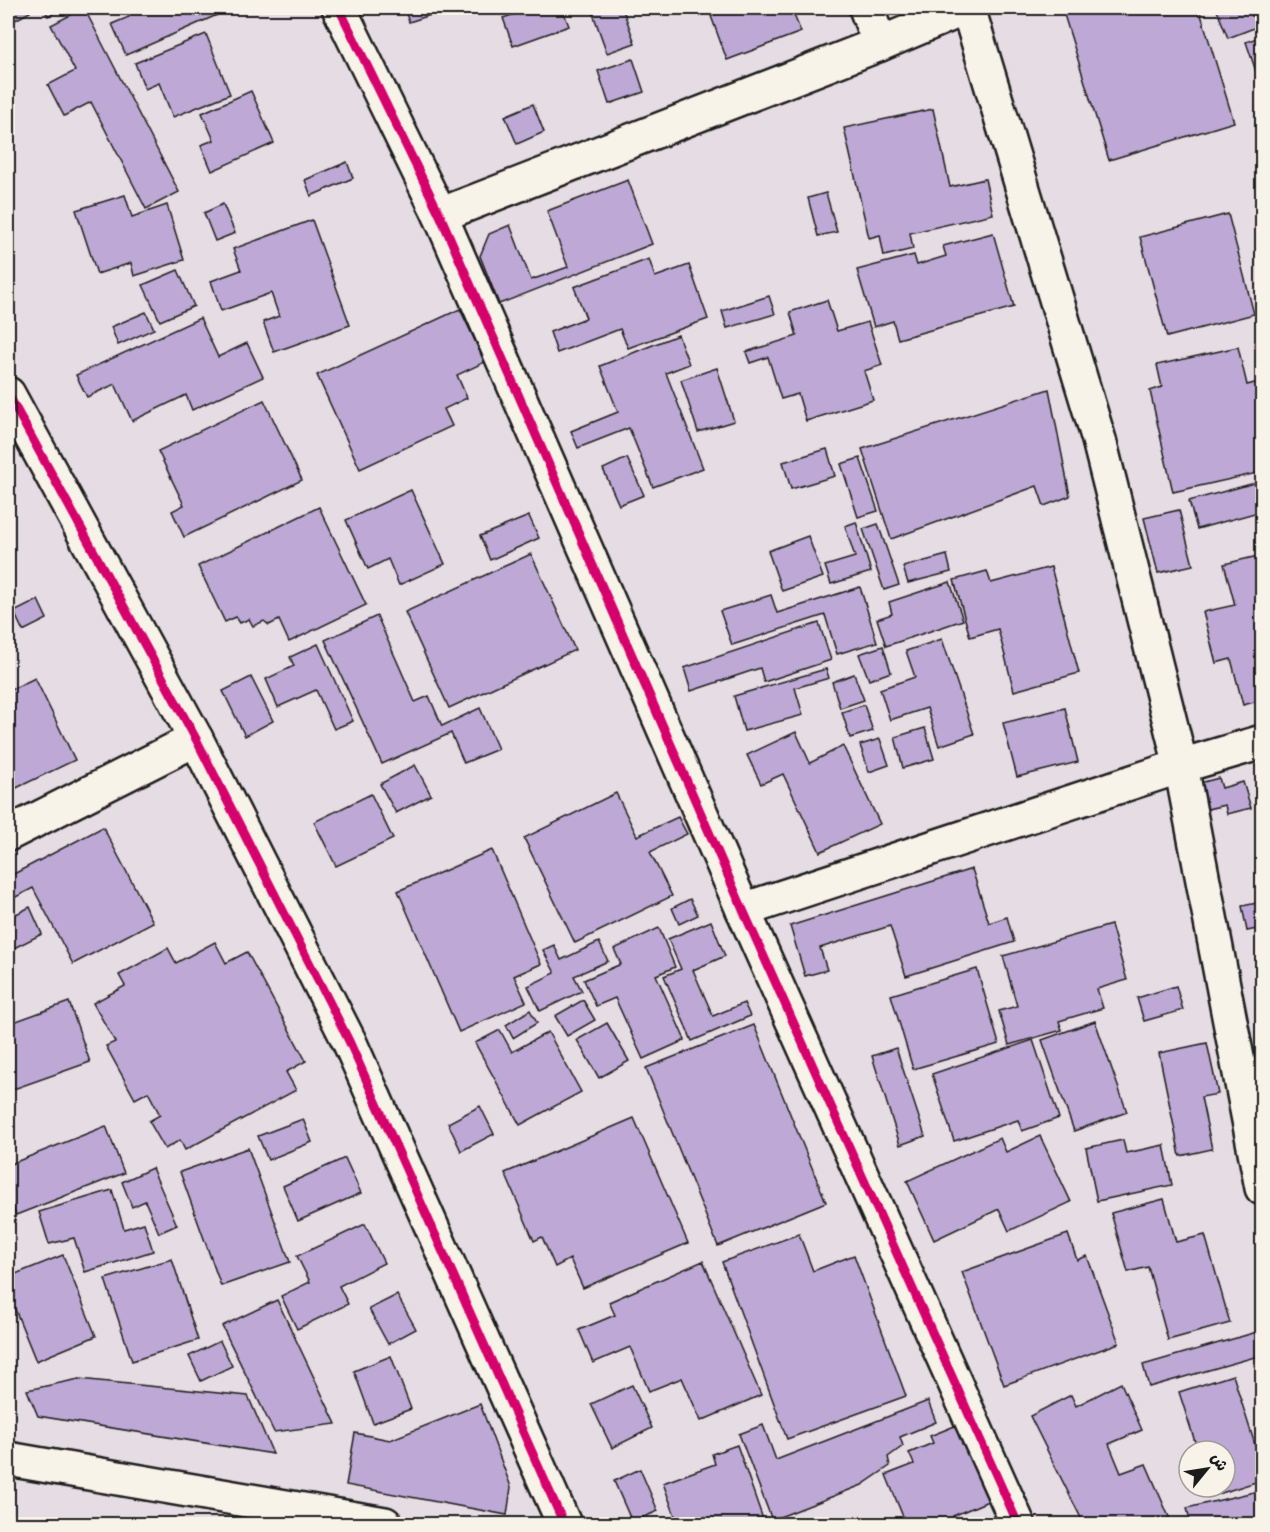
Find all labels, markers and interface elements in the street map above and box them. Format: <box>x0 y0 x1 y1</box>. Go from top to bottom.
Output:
north arrow <box>1177 1439 1237 1499</box>
text: ش <box>1203 1448 1234 1476</box>

